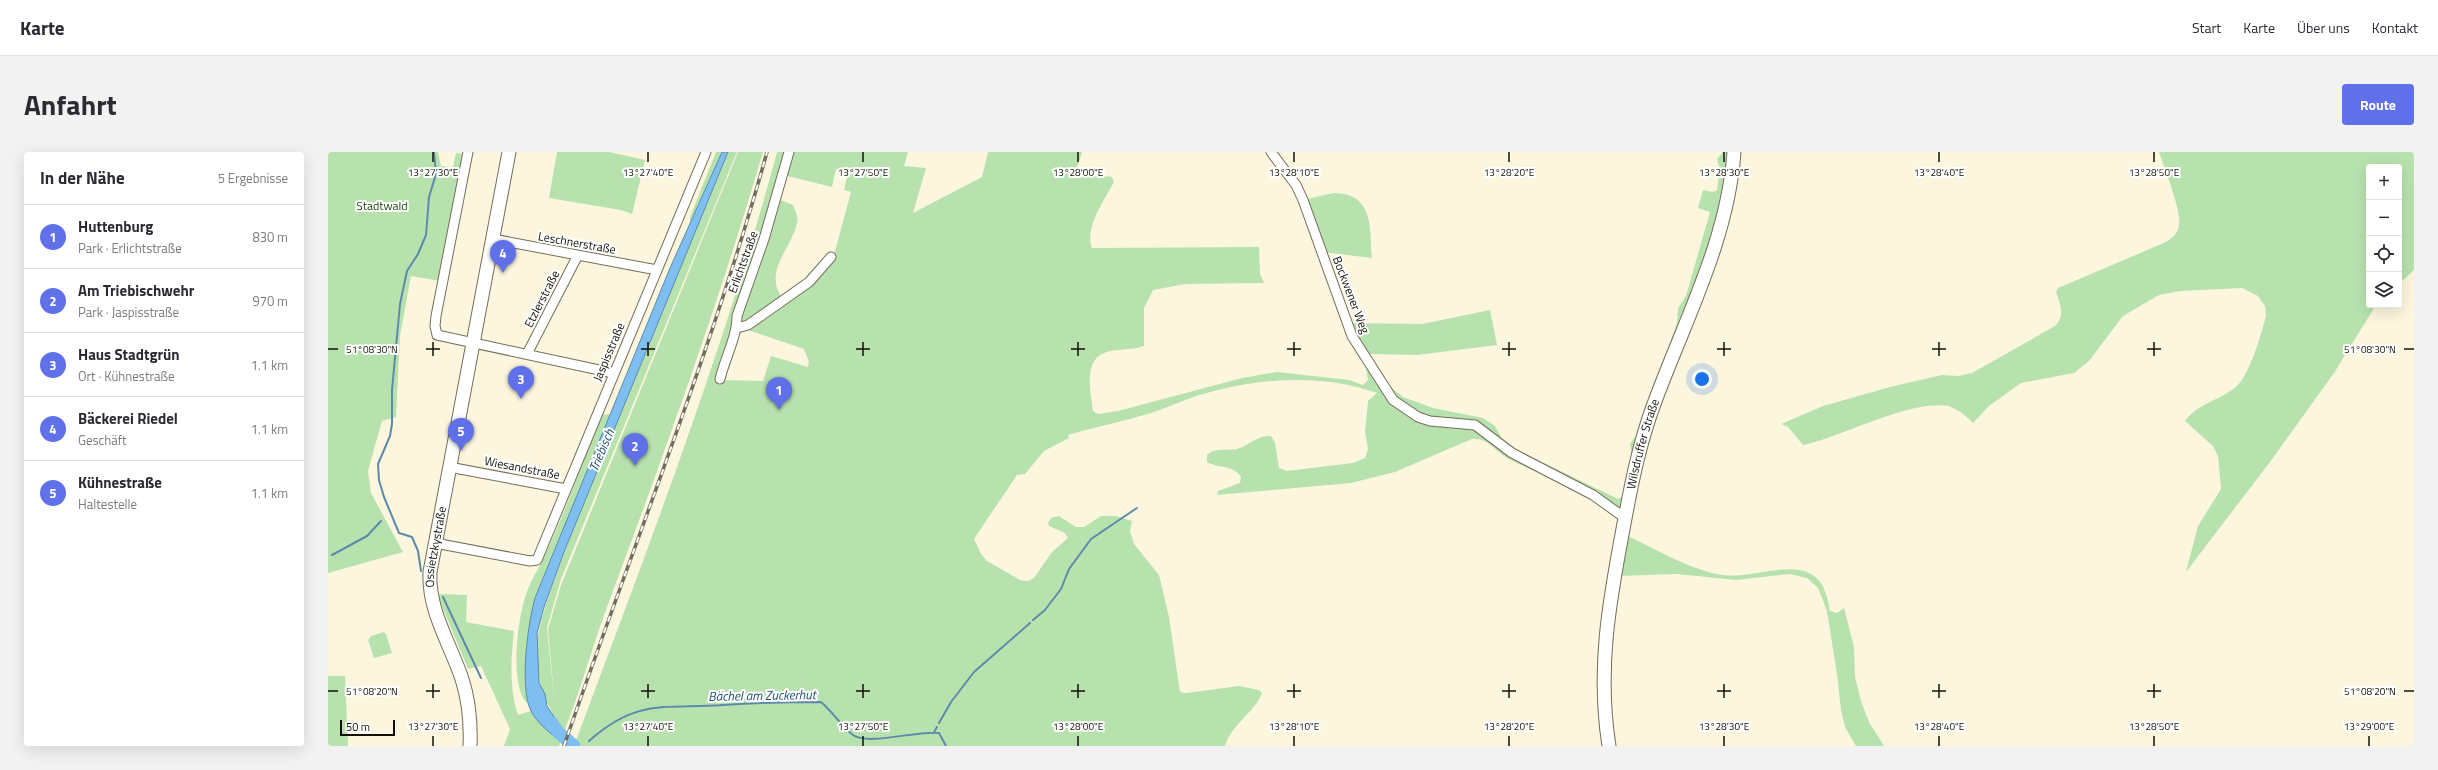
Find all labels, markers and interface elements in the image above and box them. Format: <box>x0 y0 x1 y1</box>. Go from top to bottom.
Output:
text: Karte <box>20 13 65 42</box>
text: Start <box>2192 17 2221 38</box>
text: Karte <box>2243 17 2275 38</box>
text: Über uns <box>2297 17 2350 38</box>
text: Kontakt <box>2372 17 2418 38</box>
text: Anfahrt <box>24 83 117 126</box>
button: Route <box>2342 84 2414 125</box>
map controls <box>2366 164 2402 308</box>
button: + <box>2366 164 2402 200</box>
text: In der Nähe <box>40 165 125 191</box>
text: 13°27'30"E <box>408 165 459 180</box>
text: 13°27'40"E <box>623 165 674 180</box>
text: 13°27'50"E <box>838 165 889 180</box>
text: 13°28'00"E <box>1053 165 1104 180</box>
text: 13°28'10"E <box>1269 165 1320 180</box>
text: 13°28'20"E <box>1484 165 1535 180</box>
text: 13°28'30"E <box>1699 165 1750 180</box>
text: 13°28'40"E <box>1914 165 1965 180</box>
text: 13°28'50"E <box>2129 165 2180 180</box>
text: 5 Ergebnisse <box>218 168 288 188</box>
park label: Stadtwald <box>356 196 408 215</box>
button: − <box>2366 200 2402 236</box>
text: Huttenburg <box>78 215 153 238</box>
street label: Leschnerstraße <box>537 226 617 259</box>
text: 1 <box>49 227 57 247</box>
text: 830 m <box>252 227 288 247</box>
street label: Erlichtstraße <box>722 228 763 296</box>
button: locate <box>2366 236 2402 272</box>
text: Park · Erlichtstraße <box>78 238 182 258</box>
pin: 4 <box>490 240 516 273</box>
street label: Bockwener Weg <box>1328 253 1375 336</box>
street label: Etzlerstraße <box>519 267 564 331</box>
button: layers <box>2366 272 2402 308</box>
text: Am Triebischwehr <box>78 279 194 302</box>
text: 2 <box>49 291 57 311</box>
text: 970 m <box>252 291 288 311</box>
text: Park · Jaspisstraße <box>78 302 179 322</box>
street label: Jaspisstraße <box>588 319 629 384</box>
text: 51°08'30"N <box>346 342 398 357</box>
text: 51°08'30"N <box>2344 342 2396 357</box>
text: Haus Stadtgrün <box>78 343 180 366</box>
text: 3 <box>49 355 57 375</box>
text: 1.1 km <box>251 355 288 375</box>
text: Ort · Kühnestraße <box>78 366 175 386</box>
pin: 3 <box>508 366 534 399</box>
your location <box>1692 369 1712 389</box>
pin: 1 <box>766 377 792 410</box>
street label: Wilsdruffer Straße <box>1621 396 1664 491</box>
text: Bäckerei Riedel <box>78 407 178 430</box>
pin: 5 <box>448 418 474 451</box>
text: 4 <box>49 419 57 439</box>
text: 1.1 km <box>251 419 288 439</box>
water label: Triebisch <box>583 425 619 474</box>
text: Geschäft <box>78 430 127 450</box>
pin: 2 <box>622 433 648 466</box>
street label: Wiesandstraße <box>483 451 562 484</box>
text: Kühnestraße <box>78 471 162 494</box>
text: 5 <box>49 483 57 503</box>
text: 1.1 km <box>251 483 288 503</box>
text: Haltestelle <box>78 494 137 514</box>
street label: Ossietzkystraße <box>420 505 451 588</box>
text: 51°08'20"N <box>346 684 398 699</box>
water label: Bächel am Zuckerhut <box>708 684 818 706</box>
text: 51°08'20"N <box>2344 684 2396 699</box>
scale bar <box>340 718 395 737</box>
text: 50 m <box>346 719 370 735</box>
text: 13°27'30"E <box>408 719 459 734</box>
text: 13°27'40"E <box>623 719 674 734</box>
text: 13°27'50"E <box>838 719 889 734</box>
text: 13°28'00"E <box>1053 719 1104 734</box>
text: 13°28'10"E <box>1269 719 1320 734</box>
text: 13°28'20"E <box>1484 719 1535 734</box>
text: 13°28'30"E <box>1699 719 1750 734</box>
text: 13°28'40"E <box>1914 719 1965 734</box>
text: 13°28'50"E <box>2129 719 2180 734</box>
text: 13°29'00"E <box>2344 719 2395 734</box>

